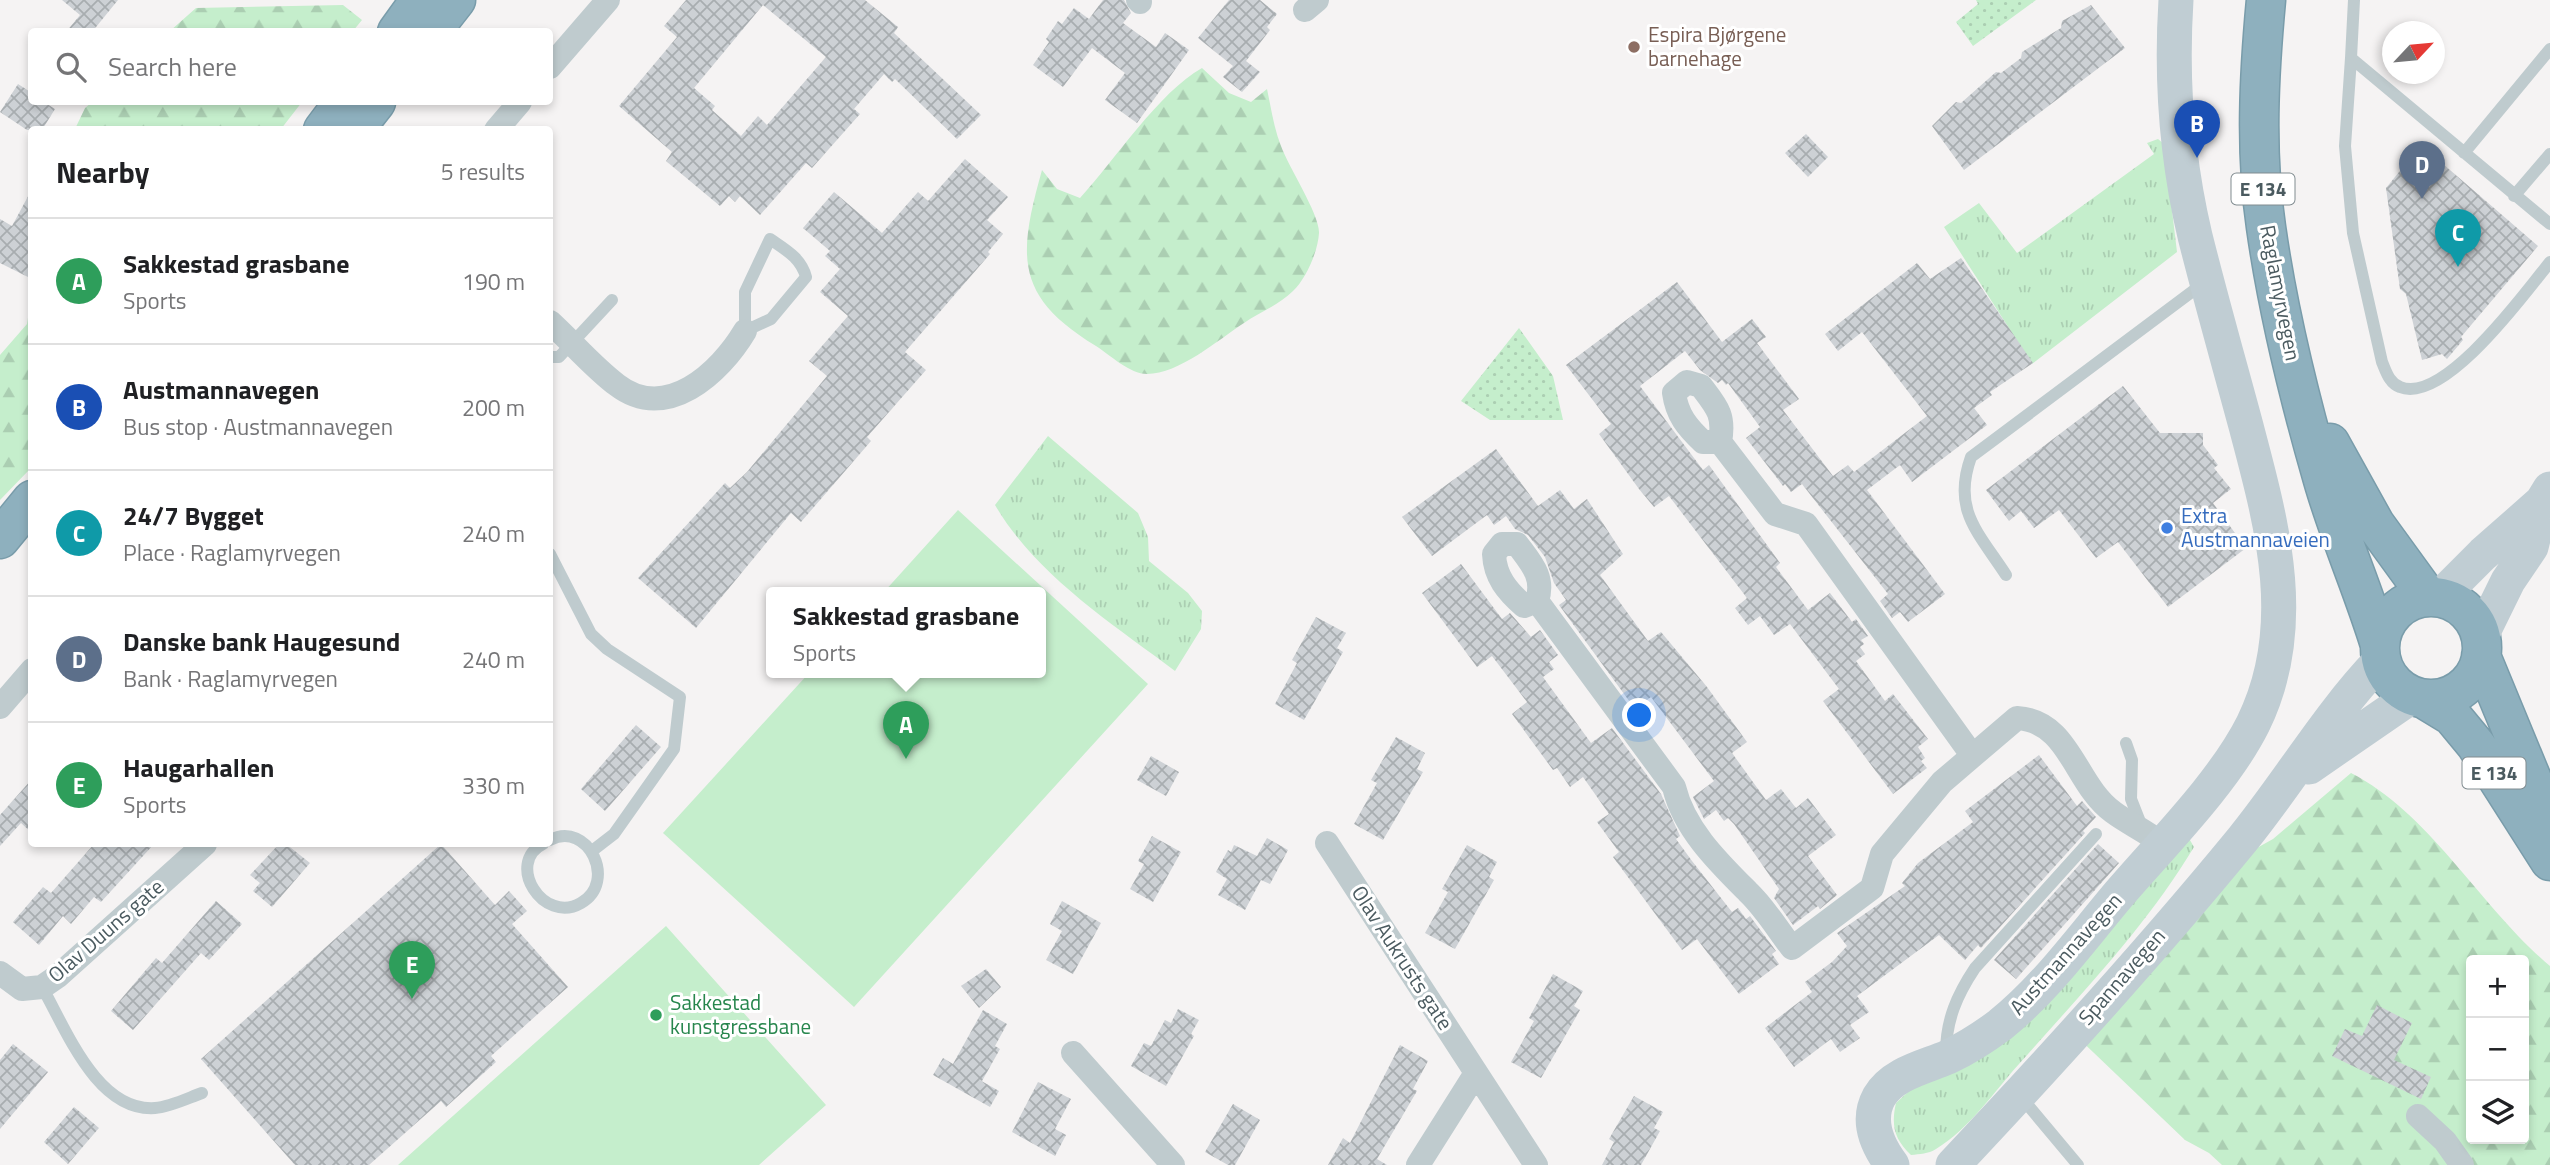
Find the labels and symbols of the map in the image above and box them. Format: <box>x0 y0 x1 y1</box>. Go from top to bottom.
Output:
place label: Espira Bjørgene barnehage <box>1648 18 1786 74</box>
north arrow <box>2382 21 2445 84</box>
marker: Espira Bjørgene barnehage <box>1626 39 1642 55</box>
pin: B <box>2174 100 2220 158</box>
pin: D <box>2399 141 2445 199</box>
road number: E 134 <box>2232 174 2294 204</box>
pin: C <box>2435 209 2481 267</box>
street label: Raglamyrvegen <box>2252 222 2310 363</box>
place label: Extra Austmannaveien <box>2181 499 2330 555</box>
marker: Extra Austmannaveien <box>2159 520 2175 536</box>
your location <box>1622 698 1656 732</box>
pin: A <box>883 701 929 759</box>
road number: E 134 <box>2462 758 2526 788</box>
street label: Olav Duuns gate <box>40 871 170 990</box>
street label: Olav Aukrusts gate <box>1344 879 1462 1036</box>
street label: Austmannavegen <box>2001 885 2129 1022</box>
street label: Spannavegen <box>2070 921 2172 1032</box>
pin: E <box>389 941 435 999</box>
place label: Sakkestad kunstgressbane <box>670 986 811 1042</box>
marker: Sakkestad kunstgressbane <box>648 1007 664 1023</box>

